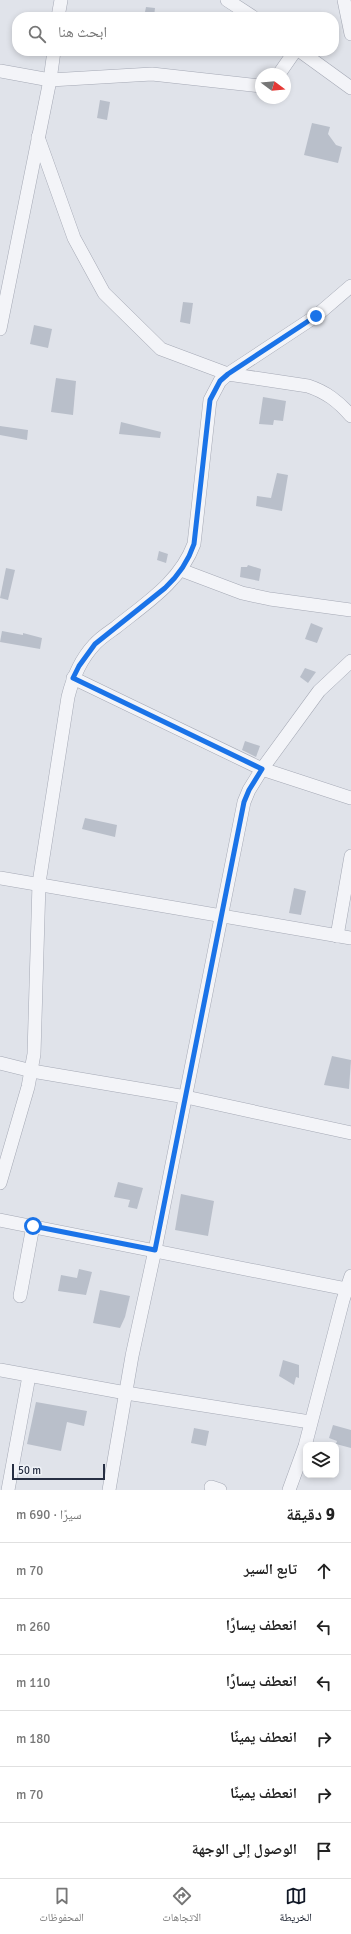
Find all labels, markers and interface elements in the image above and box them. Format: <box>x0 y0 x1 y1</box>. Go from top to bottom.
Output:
search box <box>12 12 339 56</box>
icon: search <box>26 23 48 45</box>
text: ابحث هنا <box>58 23 107 41</box>
north arrow <box>255 68 291 104</box>
route end <box>307 307 325 325</box>
route start <box>24 1217 42 1235</box>
map controls <box>303 1442 339 1478</box>
button: layers <box>303 1442 339 1478</box>
scale bar <box>12 1462 105 1481</box>
text: 50 m <box>18 1464 41 1477</box>
text: 9 دقيقة <box>286 1504 335 1525</box>
text: سيرًا · 690 m <box>16 1507 82 1523</box>
text: تابع السير <box>244 1560 297 1578</box>
icon: ahead <box>313 1560 335 1582</box>
text: 70 m <box>16 1563 43 1579</box>
text: انعطف يسارًا <box>226 1616 297 1634</box>
icon: left <box>313 1616 335 1638</box>
text: 260 m <box>16 1619 50 1635</box>
text: انعطف يسارًا <box>226 1672 297 1690</box>
icon: left <box>313 1672 335 1694</box>
text: 110 m <box>16 1675 50 1691</box>
text: انعطف يمينًا <box>230 1728 297 1746</box>
icon: right <box>313 1728 335 1750</box>
text: 180 m <box>16 1731 50 1747</box>
text: انعطف يمينًا <box>230 1784 297 1802</box>
icon: right <box>313 1784 335 1806</box>
text: 70 m <box>16 1787 43 1803</box>
text: الوصول إلى الوجهة <box>192 1840 297 1858</box>
icon: arrive <box>313 1840 335 1862</box>
tab: المحفوظات <box>39 1885 84 1928</box>
tab: الاتجاهات <box>162 1885 201 1928</box>
tab: الخريطة <box>279 1885 312 1928</box>

